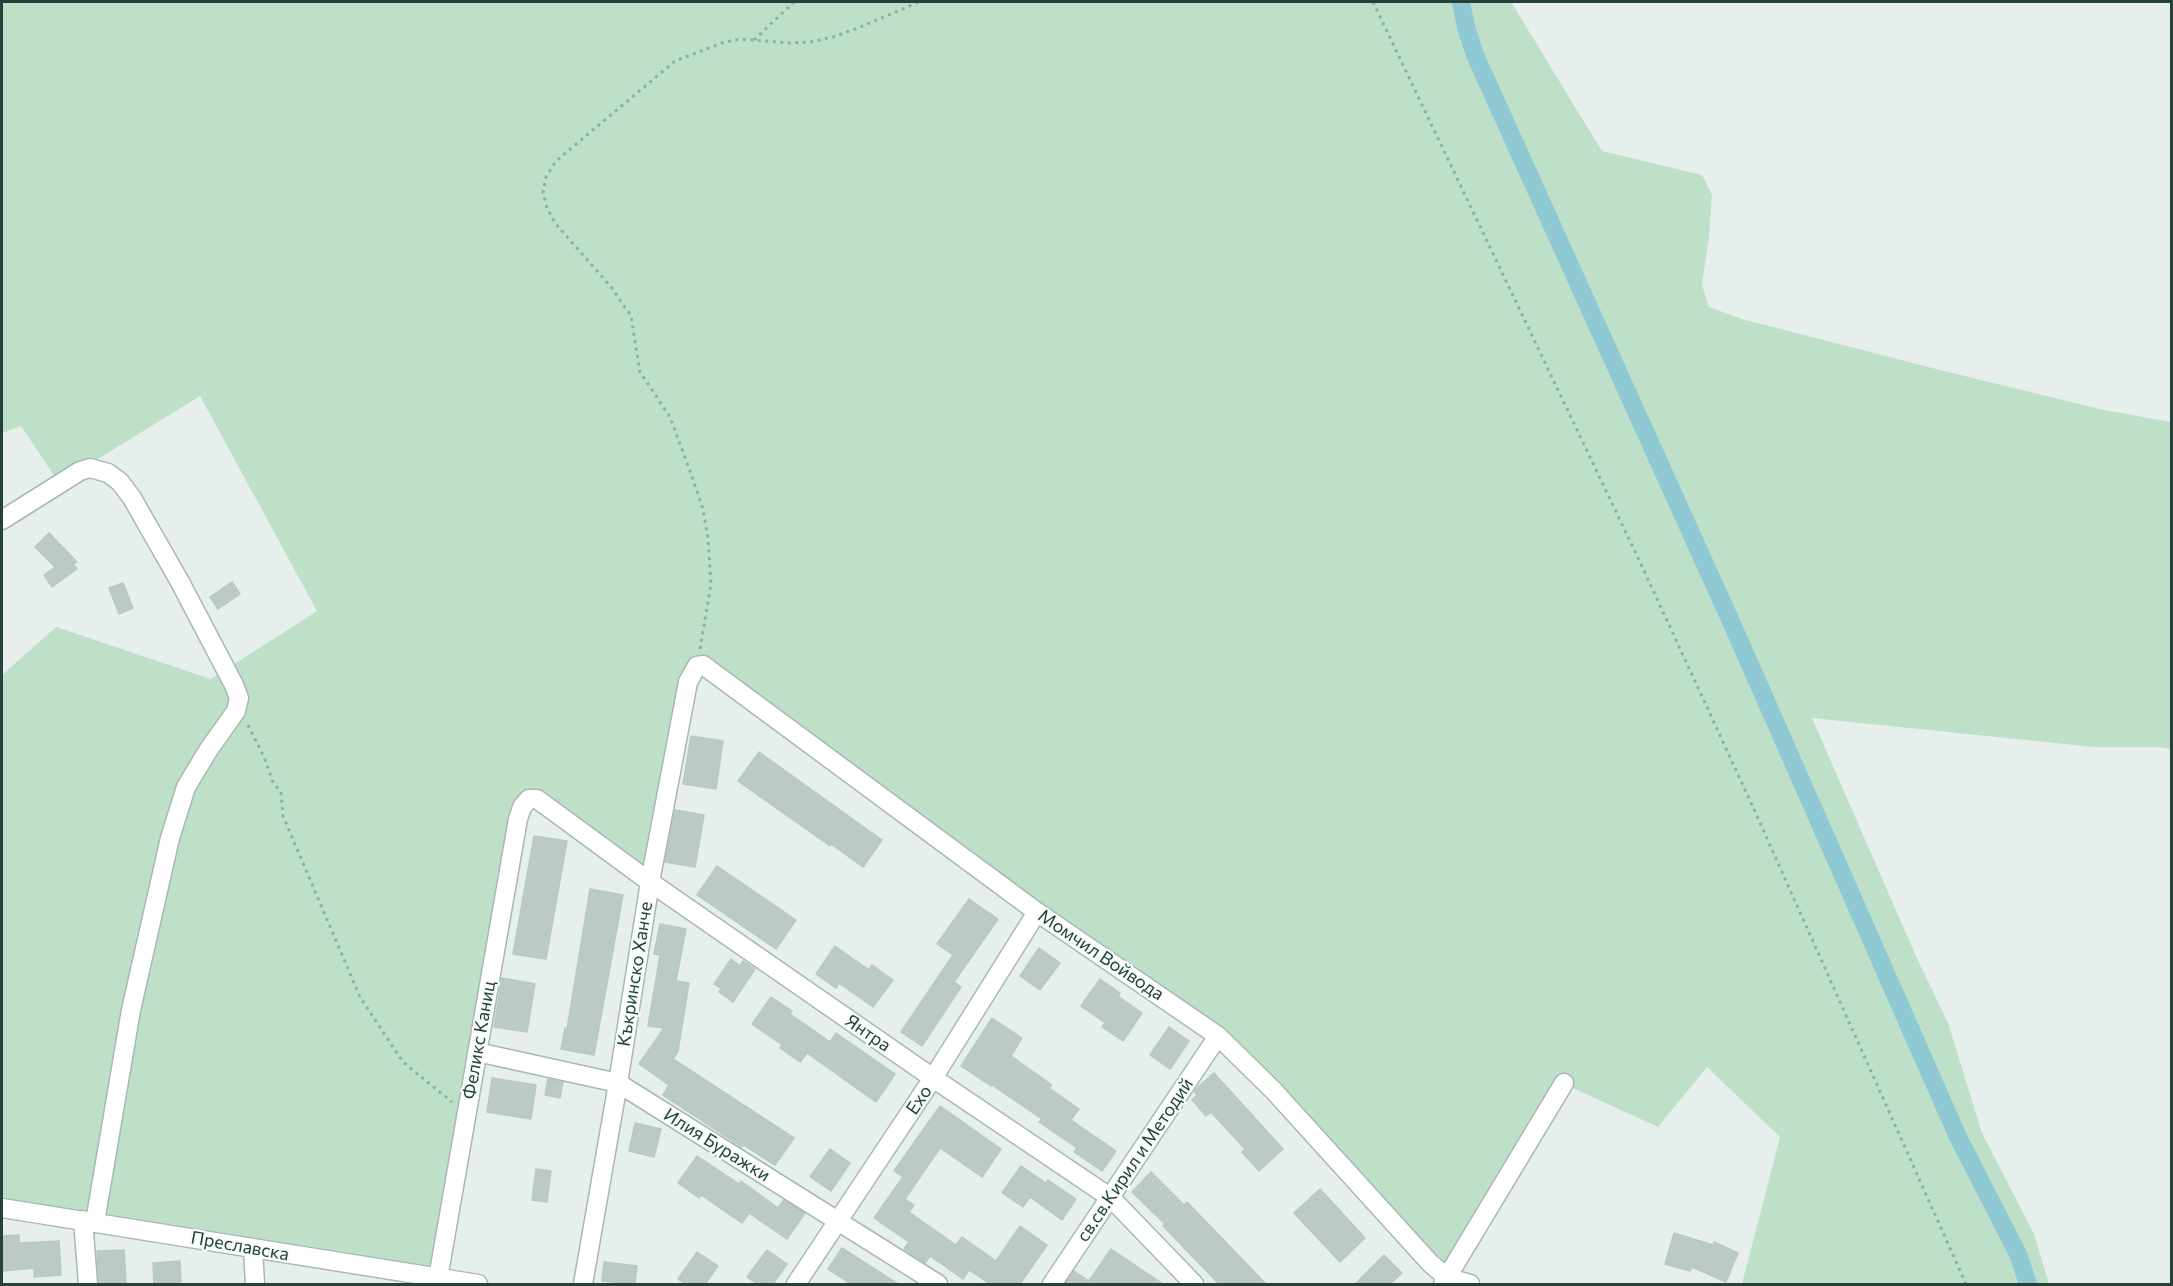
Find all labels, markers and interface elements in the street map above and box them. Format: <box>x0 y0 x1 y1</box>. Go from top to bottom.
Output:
street label: Къкринско Ханче <box>613 900 657 1048</box>
street label: Момчил Войвода <box>1034 905 1168 1005</box>
street label: Феликс Каниц <box>458 979 500 1101</box>
street label: Янтра <box>841 1010 895 1056</box>
street label: св.св.Кирил и Методий <box>1072 1074 1198 1246</box>
street label: Ехо <box>901 1081 937 1119</box>
street label: Илия Буражки <box>660 1104 774 1186</box>
street label: Преславска <box>189 1227 291 1265</box>

